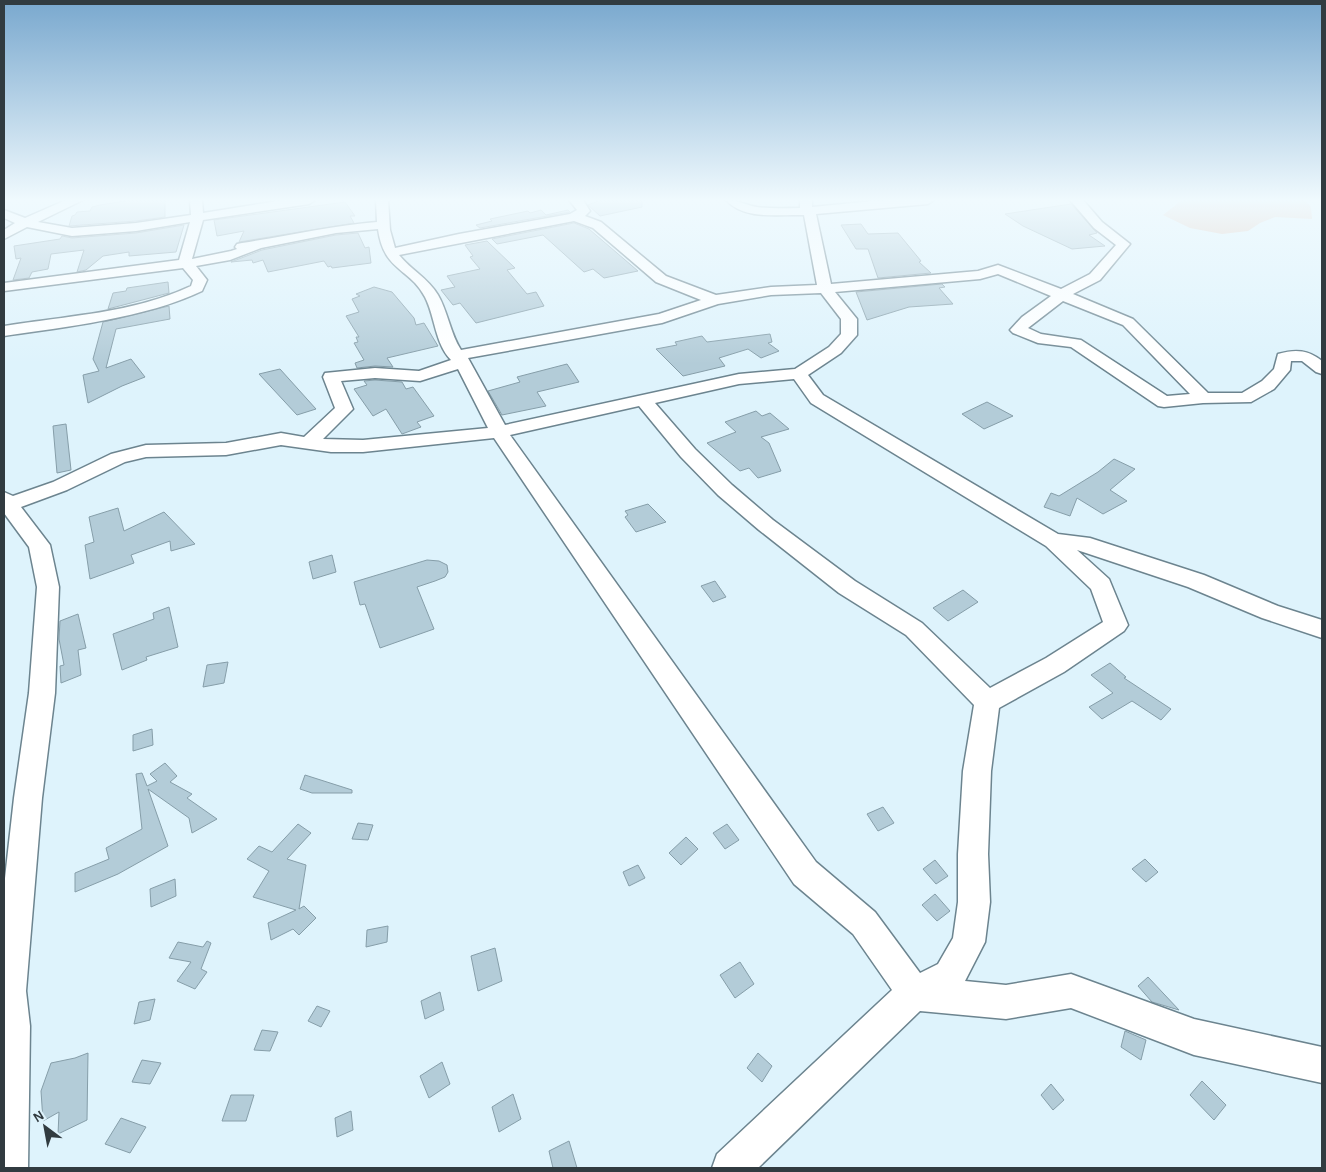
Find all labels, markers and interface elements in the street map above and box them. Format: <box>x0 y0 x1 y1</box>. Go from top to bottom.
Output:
north arrow <box>20 1102 70 1152</box>
text: N <box>31 1108 46 1125</box>

